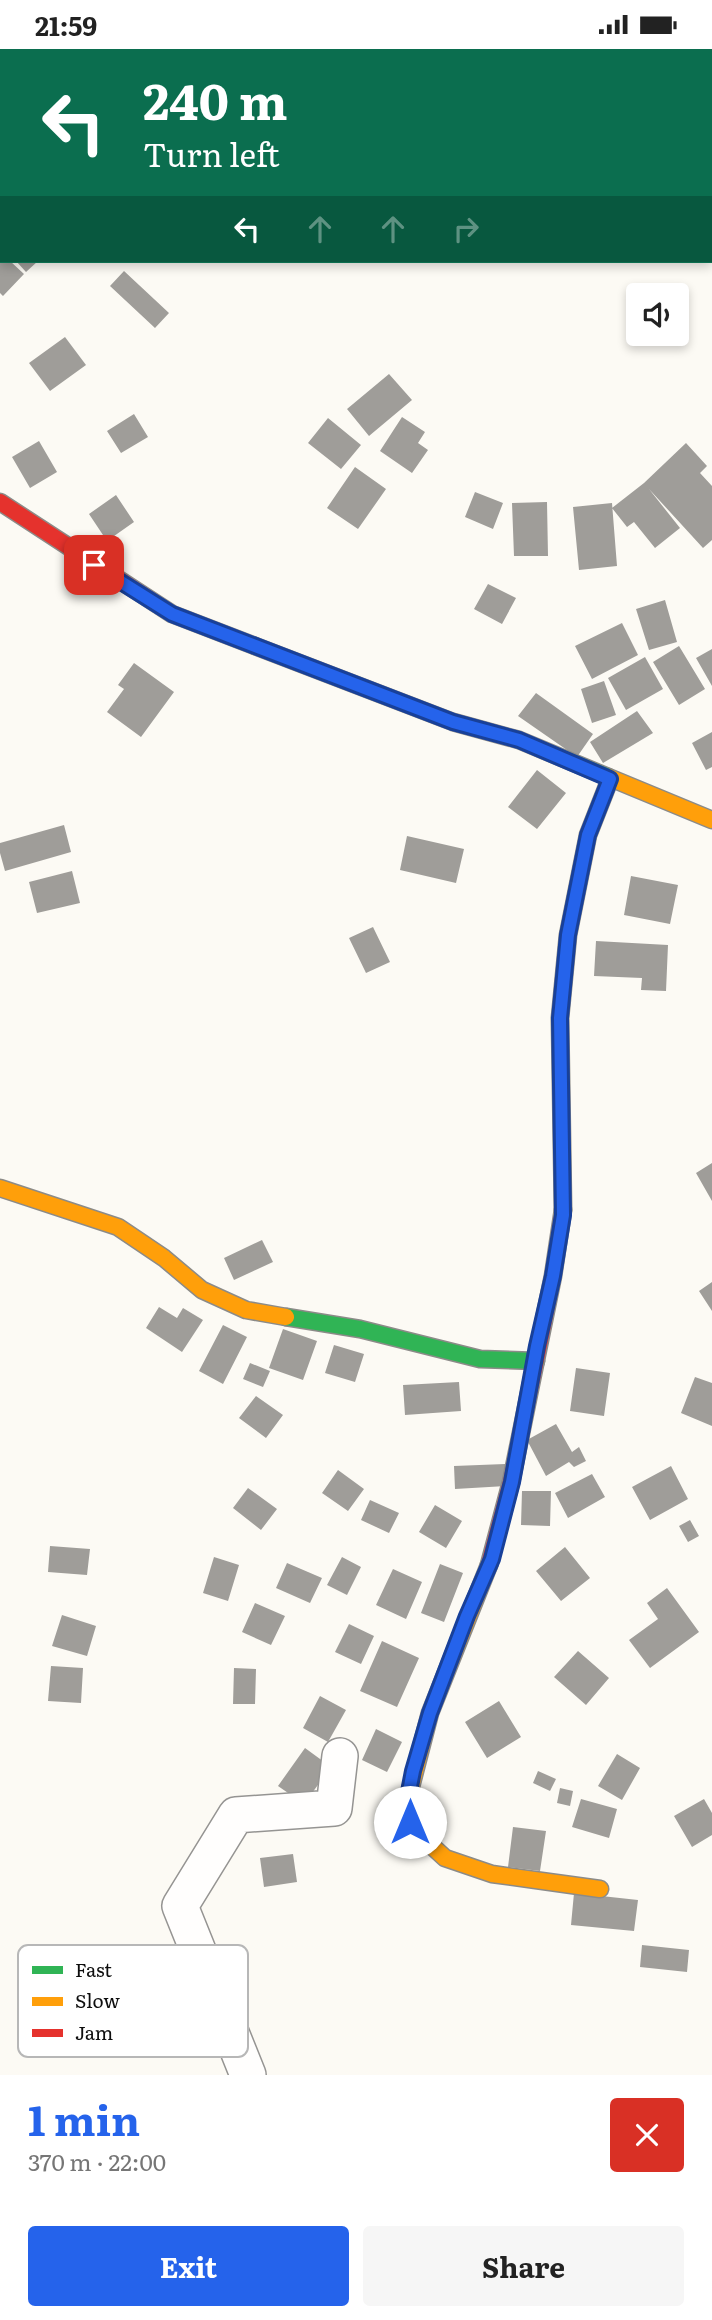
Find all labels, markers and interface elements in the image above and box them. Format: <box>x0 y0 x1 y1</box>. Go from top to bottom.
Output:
text: 21:59 <box>35 5 97 44</box>
text: 240 m <box>143 62 288 135</box>
icon: left <box>28 77 119 168</box>
text: Turn left <box>143 129 280 177</box>
icon: left <box>228 210 266 248</box>
icon: ahead <box>301 210 339 248</box>
icon: ahead <box>374 210 412 248</box>
icon: right <box>447 210 485 248</box>
map controls <box>626 283 689 346</box>
button: sound <box>626 283 689 346</box>
pin <box>64 535 124 595</box>
icon: arrive <box>75 546 113 584</box>
position arrow <box>373 1785 447 1859</box>
legend <box>18 1945 248 2057</box>
text: Fast <box>75 1955 112 1983</box>
text: Slow <box>75 1986 120 2014</box>
text: Jam <box>75 2018 113 2046</box>
text: 1 min <box>28 2087 140 2149</box>
button: close <box>610 2098 684 2172</box>
text: 370 m · 22:00 <box>28 2144 166 2178</box>
button: Exit <box>28 2226 349 2306</box>
button: Share <box>363 2226 684 2306</box>

